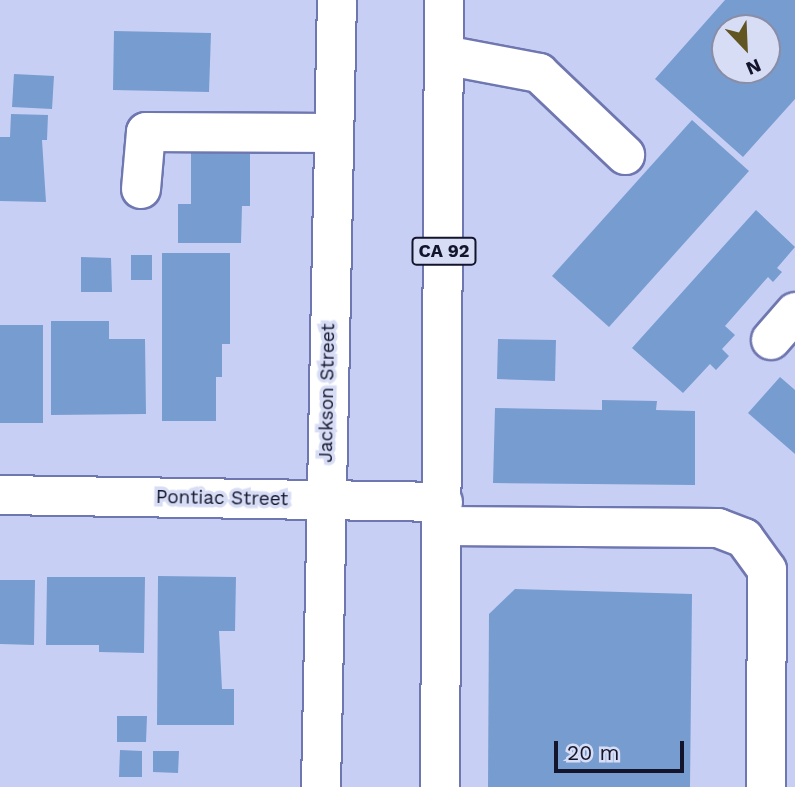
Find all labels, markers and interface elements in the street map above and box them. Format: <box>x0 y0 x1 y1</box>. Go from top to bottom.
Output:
north arrow <box>711 14 781 84</box>
text: N <box>743 54 765 80</box>
road number: CA 92 <box>411 236 477 265</box>
street label: Jackson Street <box>314 323 340 463</box>
street label: Pontiac Street <box>156 485 288 511</box>
scale bar <box>557 728 686 772</box>
text: 20 m <box>567 740 619 765</box>

